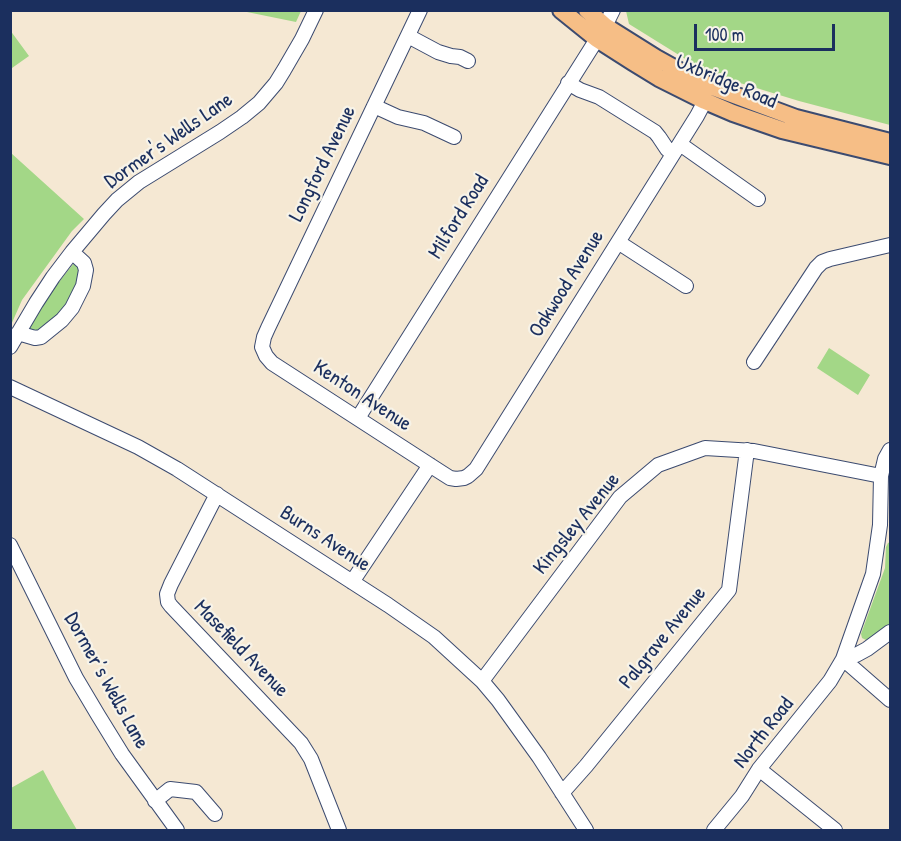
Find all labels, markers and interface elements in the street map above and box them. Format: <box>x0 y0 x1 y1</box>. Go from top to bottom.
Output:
scale bar <box>697 12 838 50</box>
text: 100 m <box>705 22 744 47</box>
street label: Uxbridge Road <box>672 49 780 115</box>
street label: Dormer's Wells Lane <box>100 87 238 195</box>
street label: Longford Avenue <box>284 102 362 226</box>
street label: Milford Road <box>423 170 495 264</box>
street label: Oakwood Avenue <box>524 226 610 342</box>
street label: Kenton Avenue <box>308 355 416 437</box>
street label: Kingsley Avenue <box>528 468 626 580</box>
street label: Burns Avenue <box>275 500 375 578</box>
street label: Palgrave Avenue <box>614 582 712 694</box>
street label: Masefield Avenue <box>188 595 294 703</box>
street label: Dormer’s Wells Lane <box>58 608 154 754</box>
street label: North Road <box>729 693 799 773</box>

